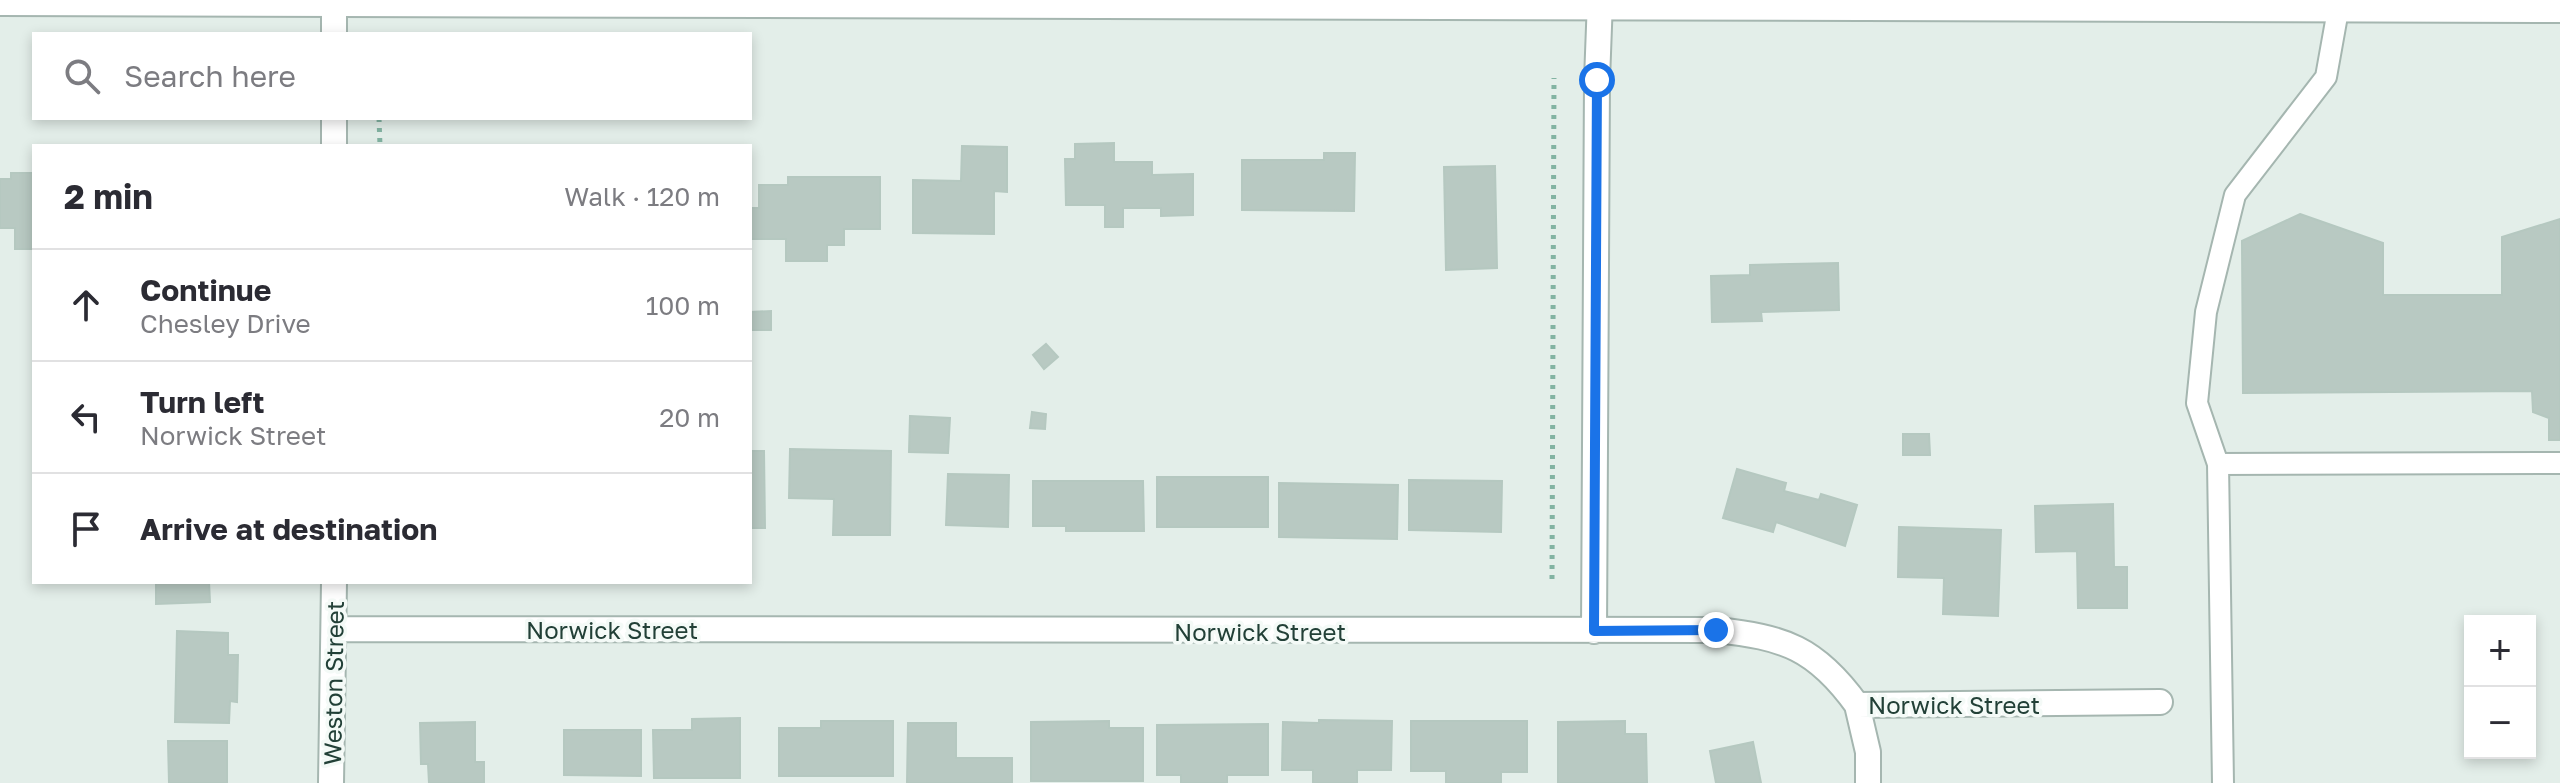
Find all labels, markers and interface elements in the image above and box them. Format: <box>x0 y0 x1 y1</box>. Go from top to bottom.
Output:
search box <box>32 32 752 120</box>
icon: search <box>60 54 104 98</box>
text: Search here <box>124 58 296 94</box>
route start <box>1579 62 1615 98</box>
text: 2 min <box>64 176 153 216</box>
text: Walk · 120 m <box>564 181 720 212</box>
text: Continue <box>140 272 271 308</box>
icon: ahead <box>64 283 108 327</box>
text: 100 m <box>646 290 720 321</box>
text: Chesley Drive <box>140 308 311 339</box>
text: Turn left <box>140 384 265 420</box>
icon: left <box>64 395 108 439</box>
text: 20 m <box>659 402 720 433</box>
text: Norwick Street <box>140 420 326 451</box>
icon: arrive <box>64 507 108 551</box>
text: Arrive at destination <box>140 511 437 547</box>
street label: Weston Street <box>317 600 349 766</box>
route end <box>1698 612 1734 648</box>
street label: Norwick Street <box>526 615 698 644</box>
map controls <box>2464 615 2536 759</box>
button: + <box>2464 615 2536 687</box>
street label: Norwick Street <box>1174 617 1346 646</box>
button: − <box>2464 687 2536 759</box>
street label: Norwick Street <box>1868 690 2040 719</box>

